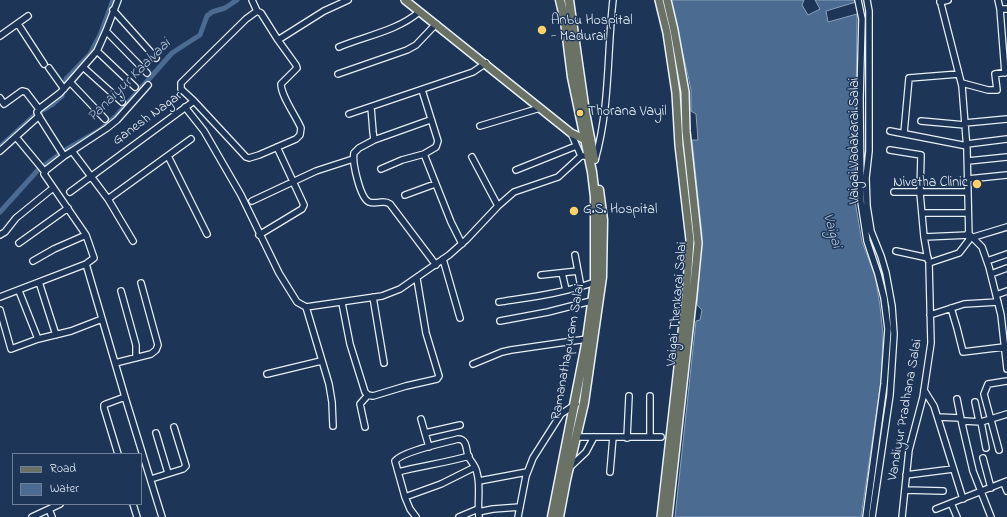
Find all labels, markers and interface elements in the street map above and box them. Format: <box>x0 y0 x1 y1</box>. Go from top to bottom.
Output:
place label: Anbu Hospital - Madurai <box>551 14 633 46</box>
marker: Anbu Hospital - Madurai <box>536 24 548 36</box>
water label: Panaiyur Kaalvaai <box>85 36 175 126</box>
street label: Vaigai Vadakarai Salai <box>848 78 864 204</box>
street label: Ganesh Nagar <box>110 88 186 150</box>
place label: Thorana Vayil <box>588 105 667 121</box>
marker: Thorana Vayil <box>575 108 585 118</box>
place label: Nivetha Clinic <box>893 176 968 192</box>
marker: Nivetha Clinic <box>971 178 983 190</box>
place label: G.S. Hospital <box>583 203 657 219</box>
marker: G.S. Hospital <box>568 205 580 217</box>
water label: Vaigai <box>817 212 845 250</box>
street label: Vaigai Thenkarai Salai <box>664 241 692 367</box>
street label: Ramanathapuram Salai <box>549 283 589 421</box>
street label: Vandiyur Pradhana Salai <box>885 338 927 482</box>
legend <box>12 453 142 505</box>
text: Road <box>50 460 76 478</box>
text: Water <box>50 480 79 498</box>

